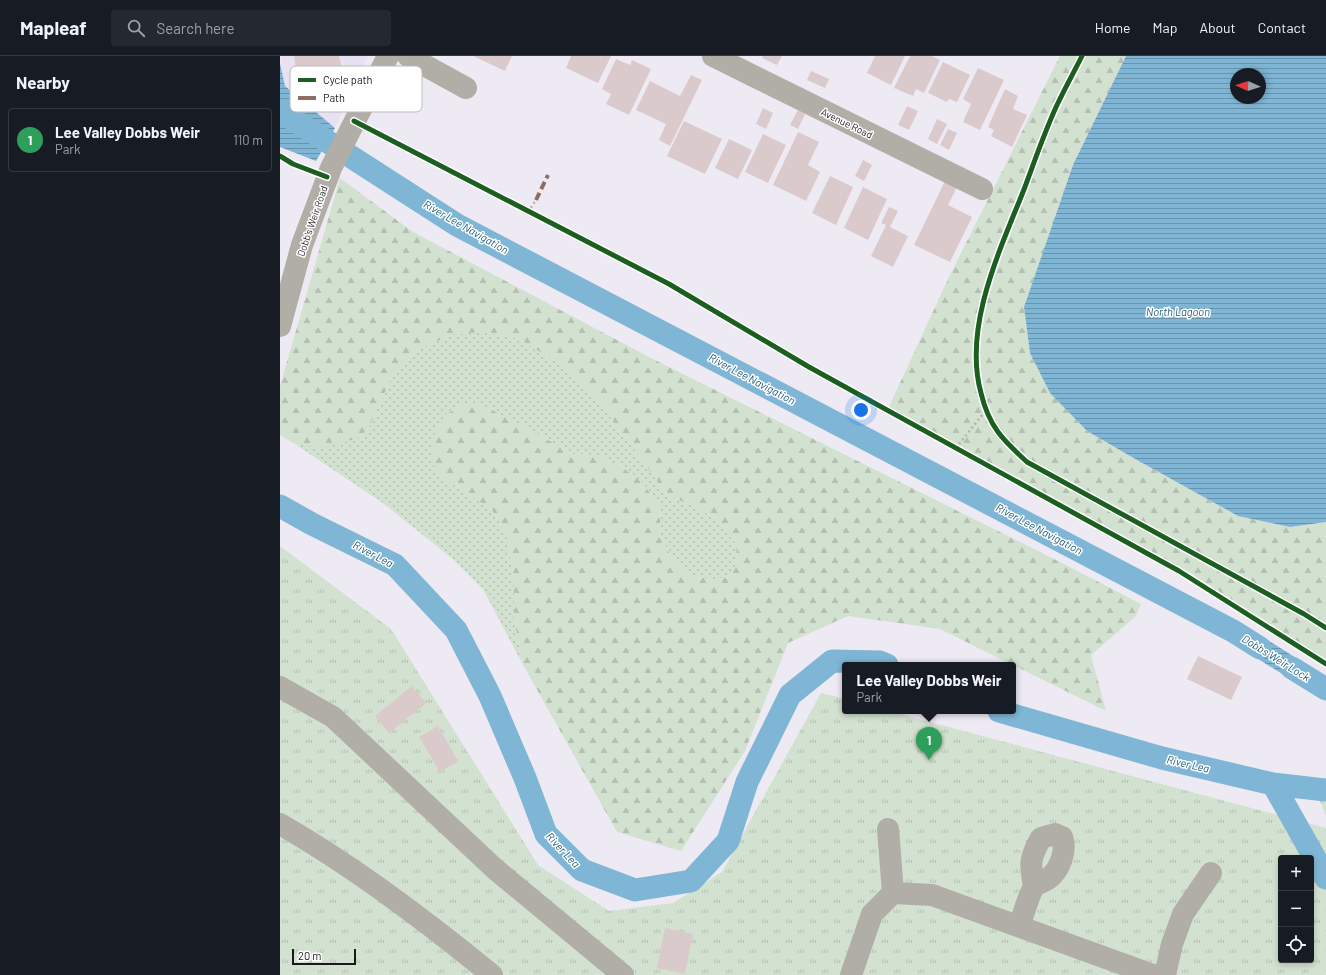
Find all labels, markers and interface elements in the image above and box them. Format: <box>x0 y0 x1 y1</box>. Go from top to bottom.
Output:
search box <box>111 10 391 46</box>
text: Mapleaf <box>20 16 87 39</box>
icon: search <box>125 17 147 39</box>
text: Search here <box>157 19 235 37</box>
text: Home <box>1095 19 1131 36</box>
text: Map <box>1153 19 1177 36</box>
text: About <box>1199 19 1236 36</box>
text: Contact <box>1258 19 1306 36</box>
legend <box>290 66 422 112</box>
north arrow <box>1230 68 1266 104</box>
text: Nearby <box>16 72 70 92</box>
text: Cycle path <box>323 73 373 86</box>
text: Path <box>323 91 345 104</box>
street label: Avenue Road <box>819 105 875 141</box>
text: Lee Valley Dobbs Weir <box>55 123 200 141</box>
text: 1 <box>28 132 32 148</box>
text: 110 m <box>233 132 263 148</box>
text: Park <box>55 141 81 157</box>
street label: Dobb's Weir Road <box>294 184 330 258</box>
water label: River Lee Navigation <box>421 197 511 256</box>
water label: North Lagoon <box>1146 305 1210 318</box>
water label: River Lee Navigation <box>707 350 798 407</box>
your location <box>851 400 871 420</box>
water label: River Lee Navigation <box>994 500 1085 557</box>
water label: River Lea <box>351 538 396 570</box>
water label: Dobbs Weir Lock <box>1240 632 1313 684</box>
popup <box>842 662 1016 714</box>
text: Lee Valley Dobbs Weir <box>856 671 1002 689</box>
text: Park <box>856 689 882 705</box>
pin: 1 <box>916 727 942 760</box>
water label: River Lea <box>1165 752 1211 775</box>
water label: River Lea <box>544 829 583 870</box>
map controls <box>1278 855 1314 963</box>
button: + <box>1278 855 1314 891</box>
button: − <box>1278 891 1314 927</box>
button: locate <box>1278 927 1314 963</box>
scale bar <box>292 947 356 966</box>
text: 20 m <box>298 949 321 962</box>

